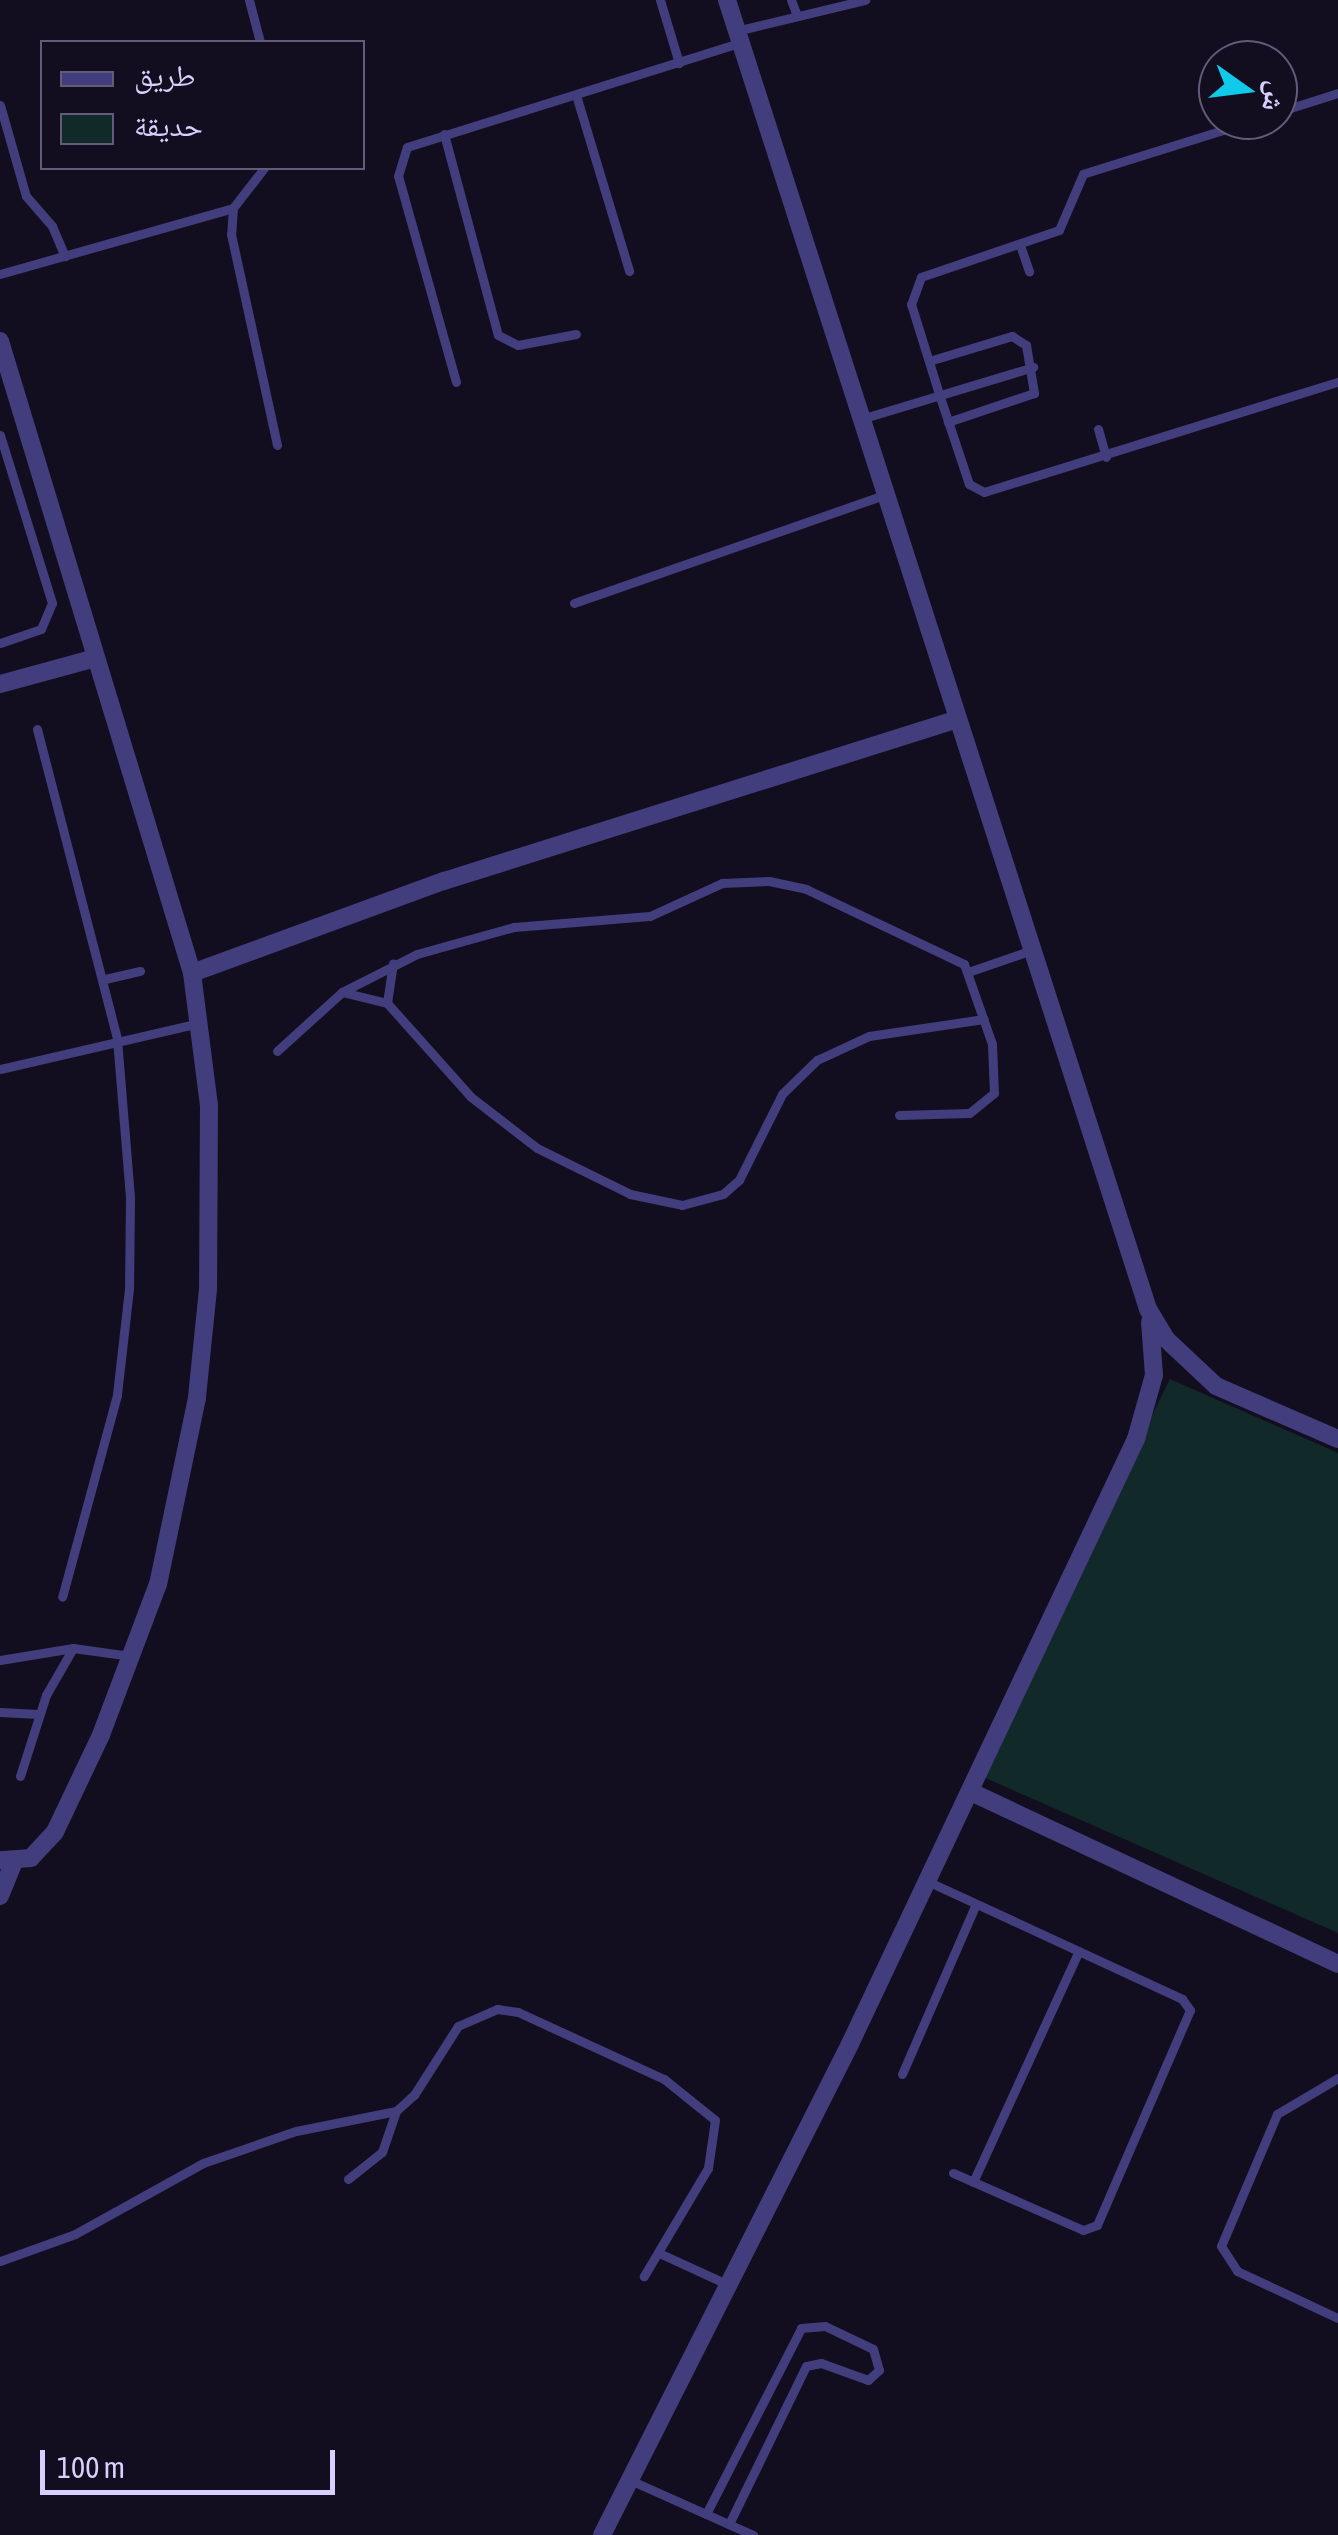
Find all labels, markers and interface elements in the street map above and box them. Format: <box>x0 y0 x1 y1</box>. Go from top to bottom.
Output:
legend <box>40 40 365 170</box>
north arrow <box>1198 40 1298 140</box>
text: طريق <box>134 58 195 92</box>
text: ش <box>1256 78 1294 115</box>
text: حديقة <box>134 108 203 142</box>
scale bar <box>45 2430 340 2492</box>
text: 100 m <box>57 2450 125 2484</box>

